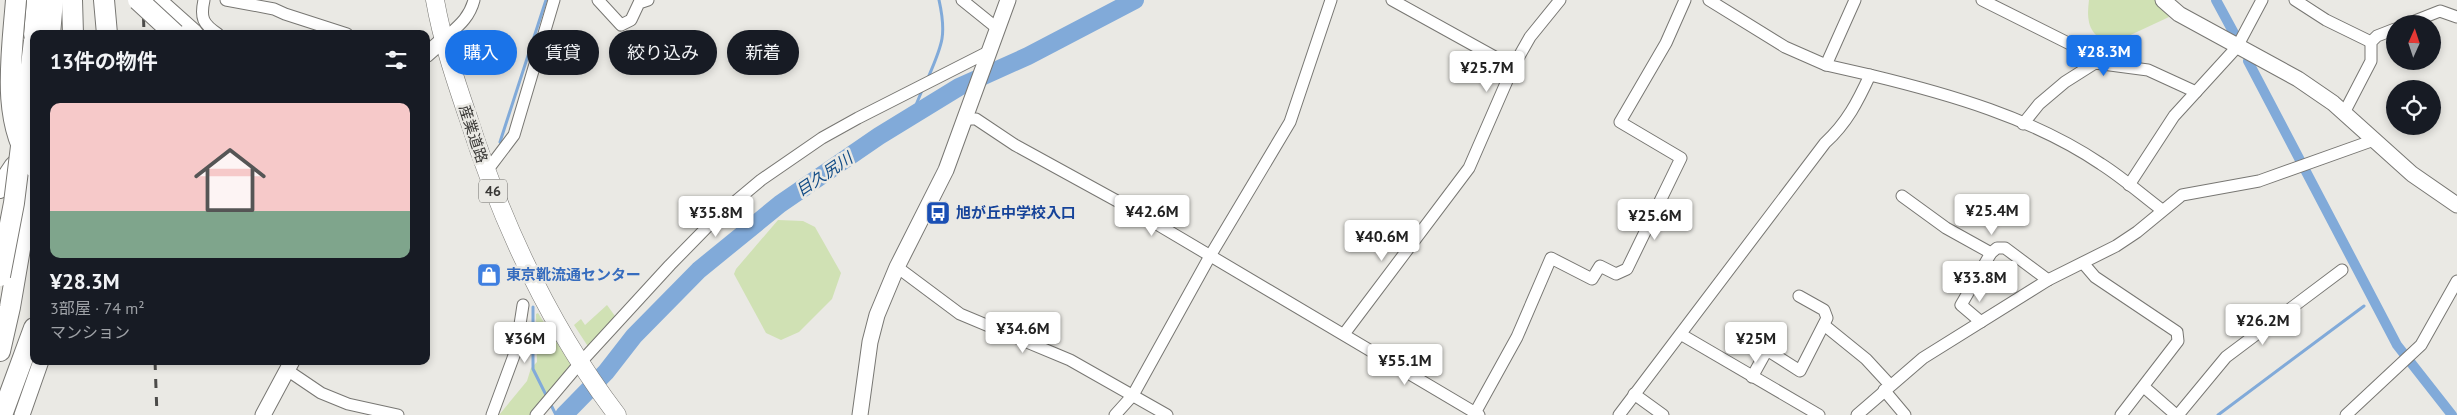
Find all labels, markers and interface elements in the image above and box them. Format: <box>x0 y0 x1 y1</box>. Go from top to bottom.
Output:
north arrow <box>2386 15 2441 70</box>
map controls <box>2386 15 2441 135</box>
chip: 購入 <box>445 30 517 75</box>
chip: 賃貸 <box>527 30 599 75</box>
chip: 絞り込み <box>609 30 717 75</box>
chip: 新着 <box>727 30 799 75</box>
pin: ¥28.3M <box>2063 34 2145 77</box>
text: ¥28.3M <box>2077 41 2131 61</box>
icon: filters <box>382 46 410 74</box>
text: 13件の物件 <box>50 48 158 75</box>
pin: ¥25.7M <box>1446 51 1528 93</box>
text: ¥25.7M <box>1460 57 1514 77</box>
button: locate <box>2386 80 2441 135</box>
street label: 産業道路 <box>455 102 492 165</box>
icon: home <box>185 135 275 225</box>
water label: 目久尻川 <box>792 147 858 200</box>
road number: 46 <box>479 180 507 202</box>
pin: ¥42.6M <box>1111 194 1193 237</box>
pin: ¥25.4M <box>1951 194 2033 236</box>
pin: ¥35.8M <box>675 196 757 238</box>
pin: ¥25.6M <box>1614 198 1696 241</box>
bus stop icon: 旭が丘中学校入口 <box>925 200 951 226</box>
text: ¥25.4M <box>1965 200 2019 220</box>
text: ¥42.6M <box>1125 201 1179 221</box>
text: ¥35.8M <box>689 202 743 222</box>
place label: 旭が丘中学校入口 <box>956 203 1076 222</box>
text: ¥25.6M <box>1628 205 1682 225</box>
pin: ¥40.6M <box>1341 220 1423 262</box>
text: ¥40.6M <box>1355 226 1409 246</box>
pin: ¥33.8M <box>1939 260 2021 303</box>
shop icon: 東京靴流通センター <box>476 262 502 288</box>
place label: 東京靴流通センター <box>506 265 641 284</box>
text: ¥33.8M <box>1953 267 2007 287</box>
text: ¥28.3M <box>50 268 120 295</box>
text: 3部屋 · 74 m² <box>50 298 145 318</box>
pin: ¥26.2M <box>2222 304 2304 346</box>
text: ¥26.2M <box>2236 310 2290 330</box>
pin: ¥34.6M <box>982 312 1064 354</box>
text: ¥34.6M <box>996 318 1050 338</box>
text: マンション <box>50 322 130 342</box>
pin: ¥36M <box>495 322 555 364</box>
pin: ¥25M <box>1726 322 1786 364</box>
text: ¥36M <box>505 328 545 348</box>
text: ¥25M <box>1736 328 1776 348</box>
pin: ¥55.1M <box>1364 344 1446 386</box>
text: ¥55.1M <box>1378 350 1432 370</box>

